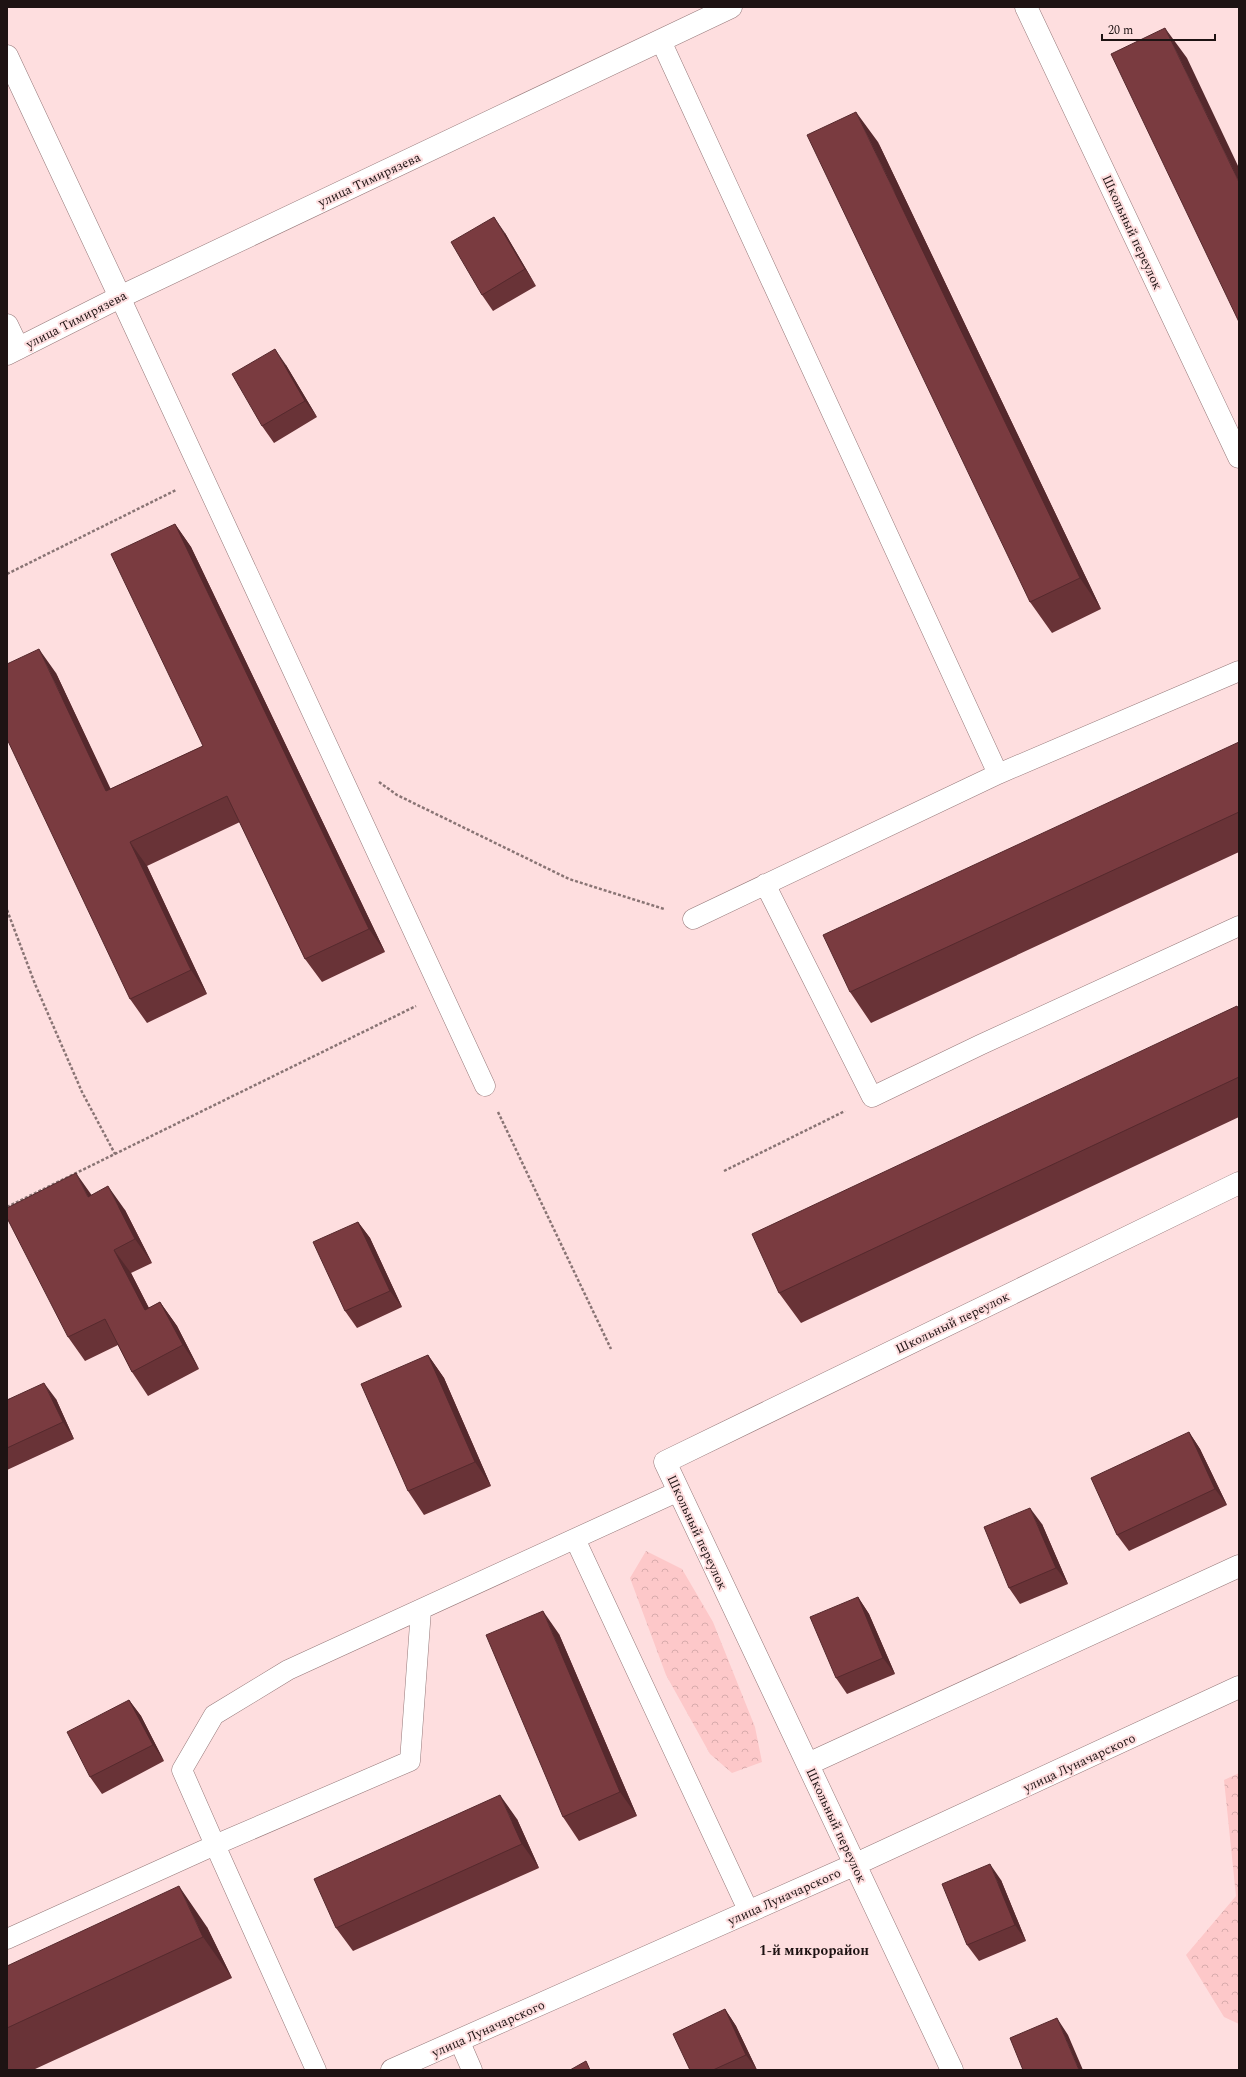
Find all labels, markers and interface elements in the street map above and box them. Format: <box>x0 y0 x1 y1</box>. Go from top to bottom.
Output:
scale bar <box>1102 16 1215 42</box>
text: 20 m <box>1108 21 1133 40</box>
street label: улица Тимирязева <box>314 147 425 213</box>
street label: Школьный переулок <box>1097 172 1168 293</box>
street label: улица Тимирязева <box>22 285 131 354</box>
street label: Школьный переулок <box>892 1287 1013 1359</box>
street label: Школьный переулок <box>662 1472 733 1593</box>
street label: улица Луначарского <box>1019 1728 1139 1798</box>
street label: Школьный переулок <box>801 1765 872 1886</box>
street label: улица Луначарского <box>724 1863 844 1931</box>
district label: 1-й микрорайон <box>759 1940 869 1961</box>
street label: улица Луначарского <box>428 1995 548 2063</box>

